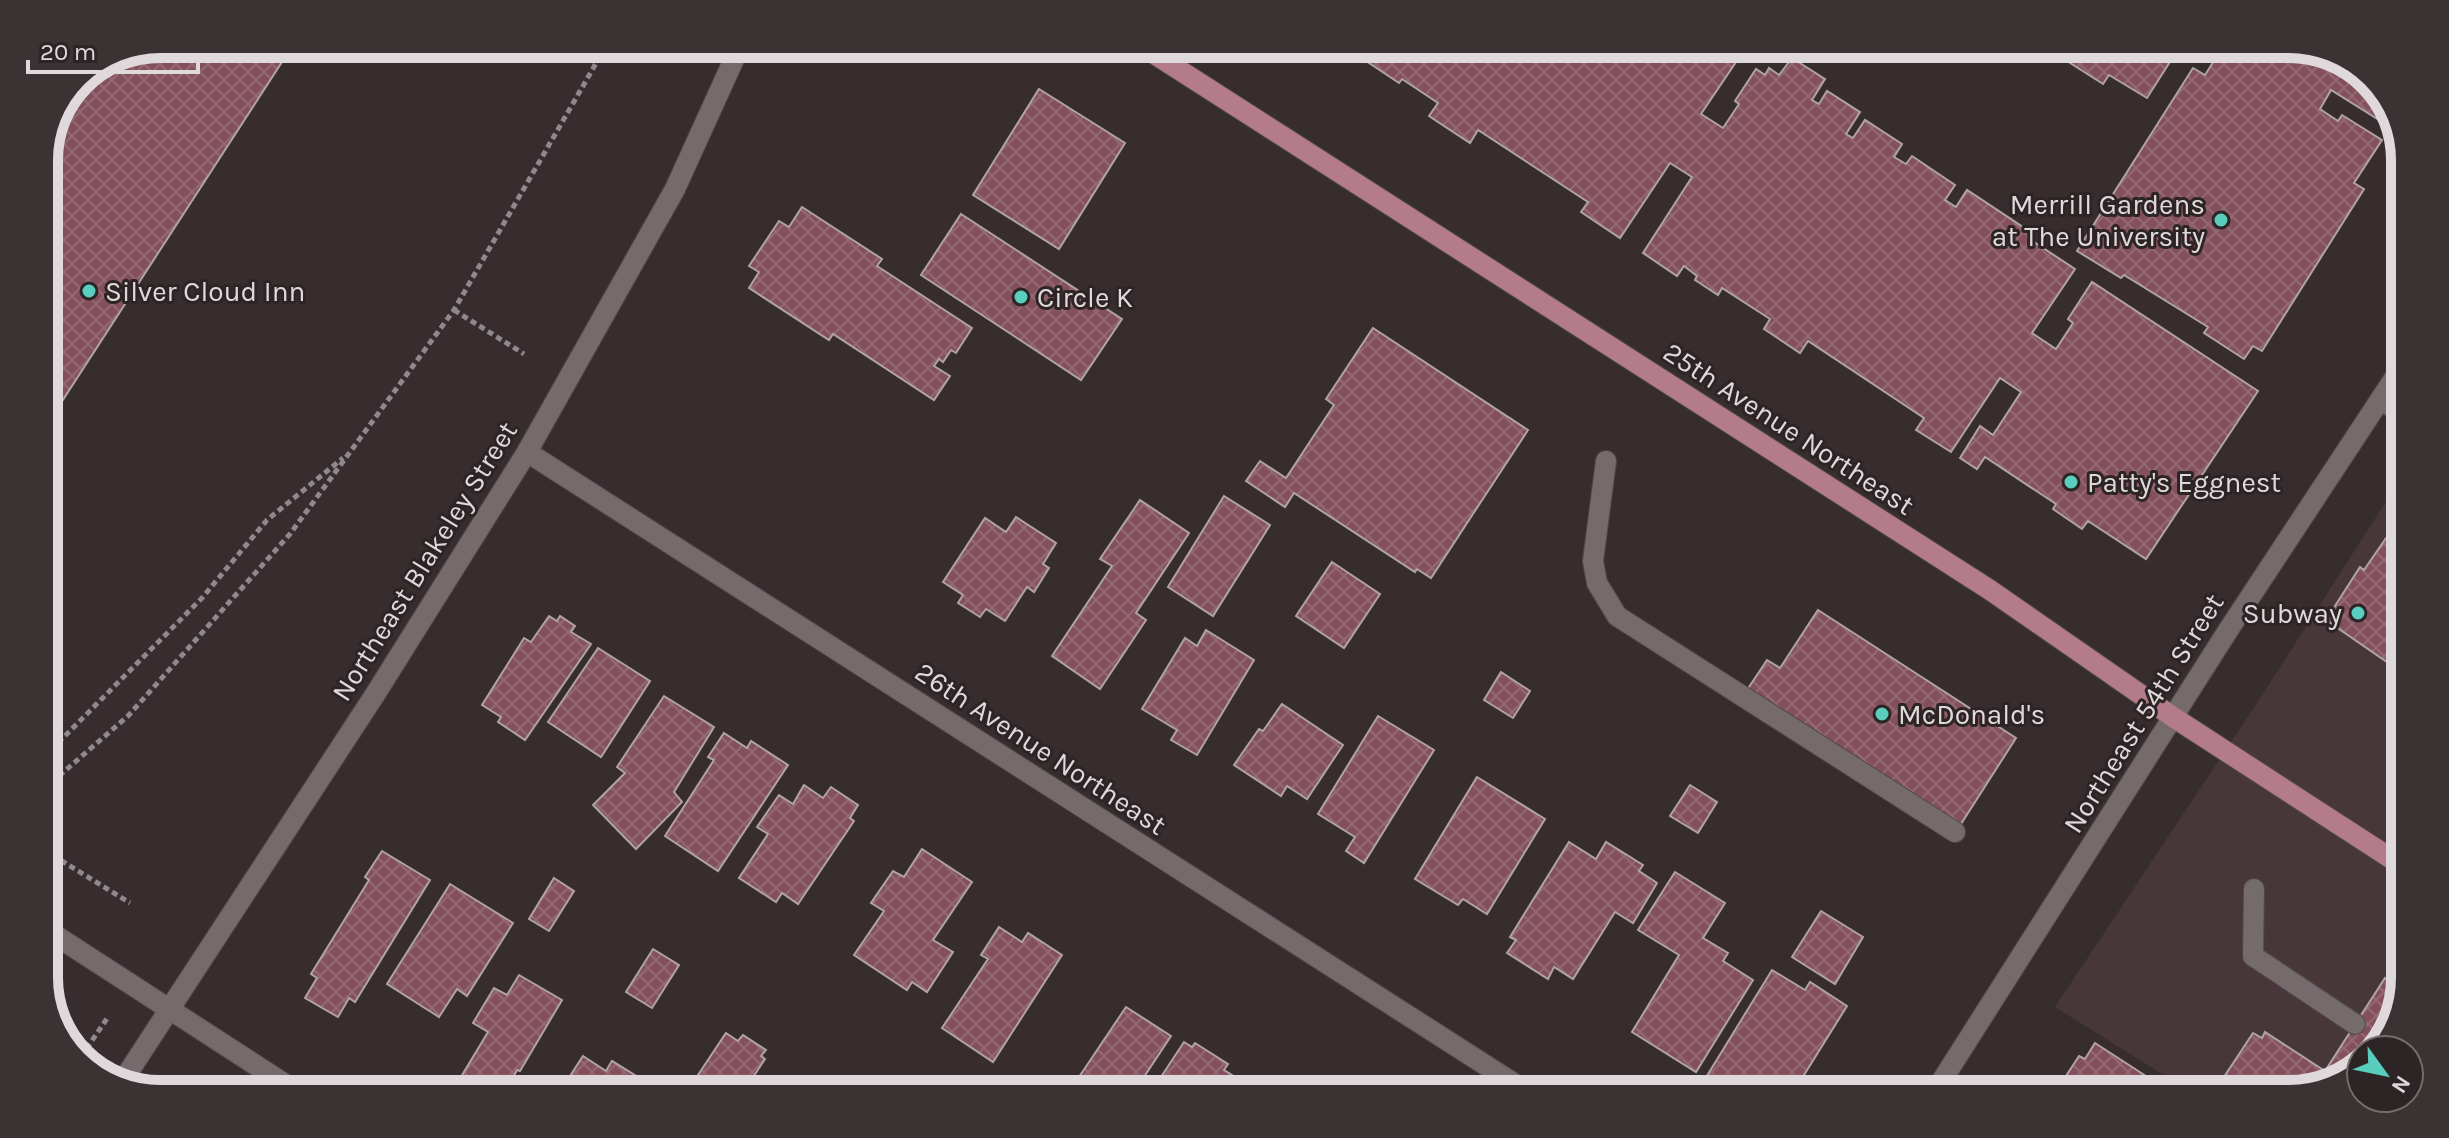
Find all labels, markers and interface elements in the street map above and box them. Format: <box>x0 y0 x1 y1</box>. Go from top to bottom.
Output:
scale bar <box>28 24 198 74</box>
text: 20 m <box>40 38 96 66</box>
place label: Merrill Gardens at The University <box>1992 188 2205 253</box>
marker: Merrill Gardens at The University <box>2212 211 2230 229</box>
place label: Silver Cloud Inn <box>105 275 305 308</box>
place label: Circle K <box>1037 281 1133 314</box>
marker: Silver Cloud Inn <box>80 282 98 300</box>
marker: Circle K <box>1012 288 1030 306</box>
street label: 25th Avenue Northeast <box>1657 335 1920 522</box>
street label: Northeast Blakeley Street <box>325 415 524 707</box>
place label: Patty's Eggnest <box>2087 466 2281 499</box>
marker: Patty's Eggnest <box>2062 473 2080 491</box>
street label: Northeast 54th Street <box>2056 587 2231 839</box>
place label: Subway <box>2243 597 2342 630</box>
marker: Subway <box>2349 604 2367 622</box>
street label: 26th Avenue Northeast <box>909 655 1172 842</box>
place label: McDonald's <box>1898 698 2045 731</box>
marker: McDonald's <box>1873 705 1891 723</box>
north arrow <box>2345 1034 2425 1114</box>
text: N <box>2386 1071 2416 1098</box>

